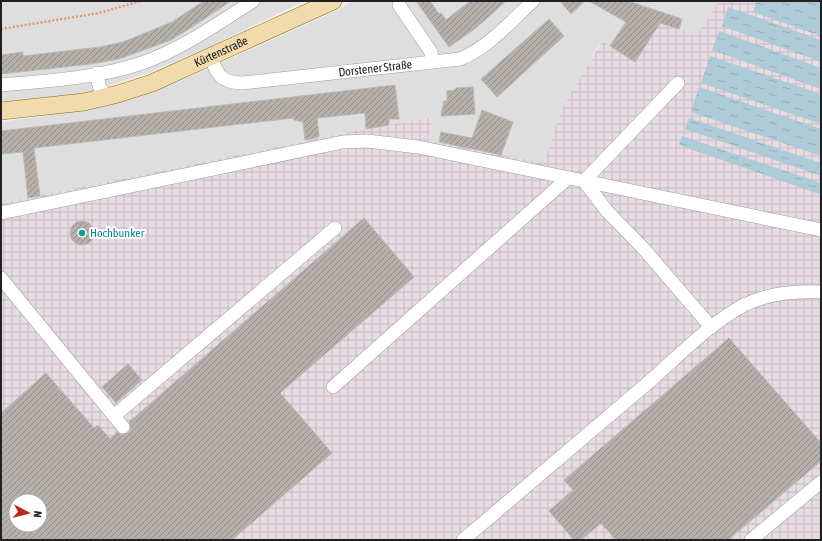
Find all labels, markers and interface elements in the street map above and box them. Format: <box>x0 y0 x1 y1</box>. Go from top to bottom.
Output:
street label: Kürtenstraße <box>192 33 250 70</box>
street label: Dorstener Straße <box>338 57 413 79</box>
place label: Hochbunker <box>90 226 145 240</box>
marker: Hochbunker <box>77 228 87 238</box>
north arrow <box>8 493 48 533</box>
text: N <box>32 510 44 518</box>

